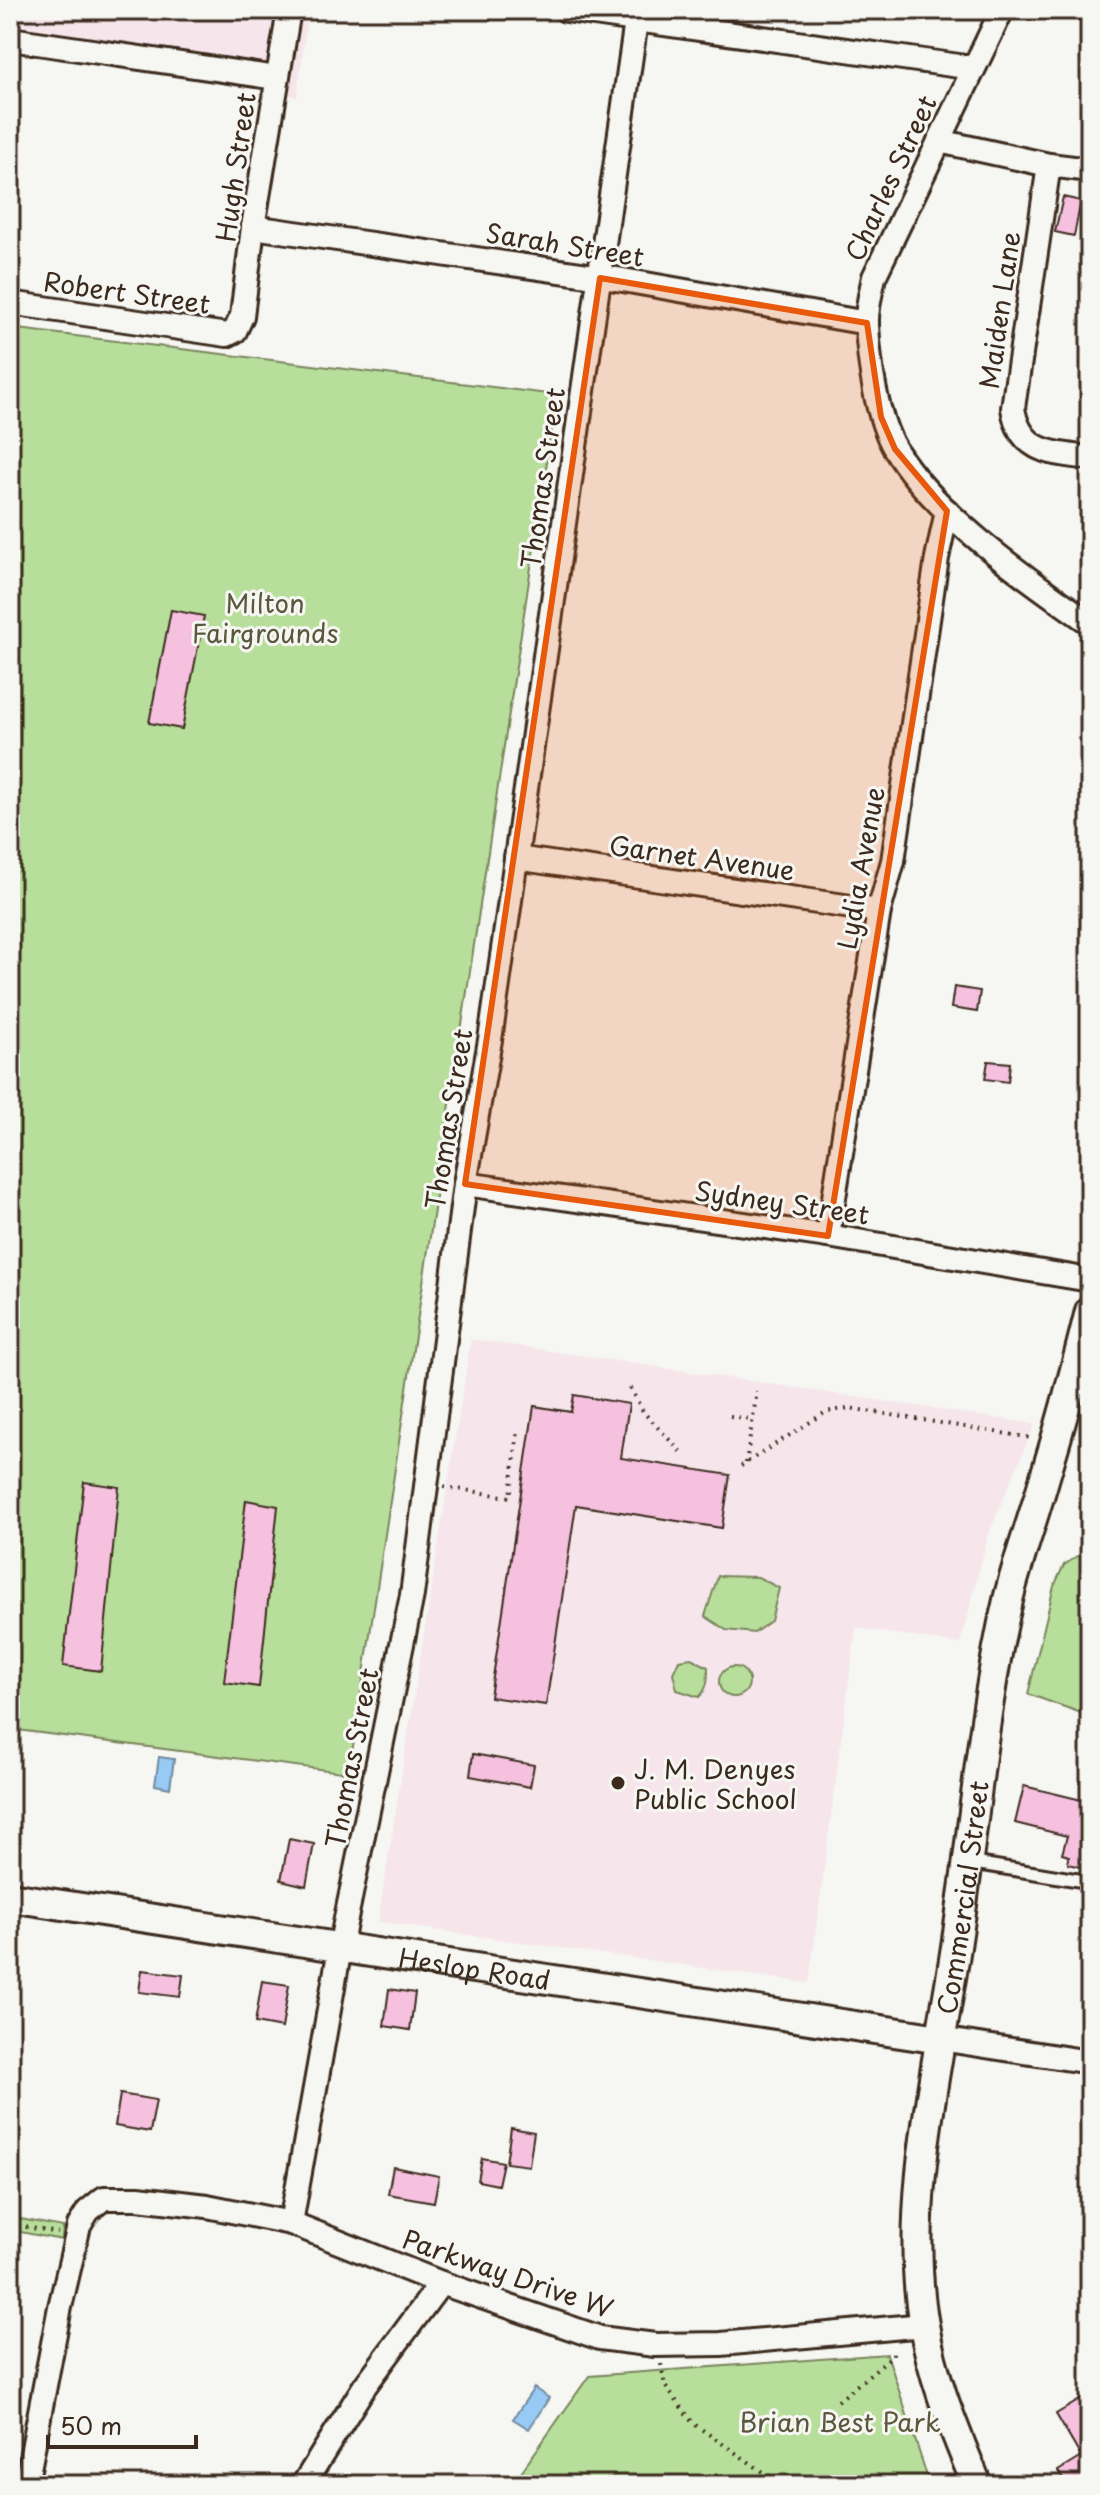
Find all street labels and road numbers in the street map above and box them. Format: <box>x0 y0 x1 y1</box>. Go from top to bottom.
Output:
street label: Charles Street <box>834 89 946 267</box>
street label: Hugh Street <box>205 90 265 244</box>
street label: Sarah Street <box>483 212 647 276</box>
street label: Maiden Lane <box>969 229 1029 391</box>
street label: Robert Street <box>41 261 213 323</box>
street label: Thomas Street <box>510 385 574 571</box>
street label: Lydia Avenue <box>827 784 893 952</box>
street label: Garnet Avenue <box>607 825 797 889</box>
street label: Thomas Street <box>414 1026 482 1212</box>
street label: Sydney Street <box>692 1170 872 1234</box>
street label: Thomas Street <box>314 1665 388 1851</box>
street label: Commercial Street <box>926 1778 997 2017</box>
street label: Heslop Road <box>396 1937 553 1999</box>
street label: Parkway Drive W <box>398 2219 618 2327</box>

